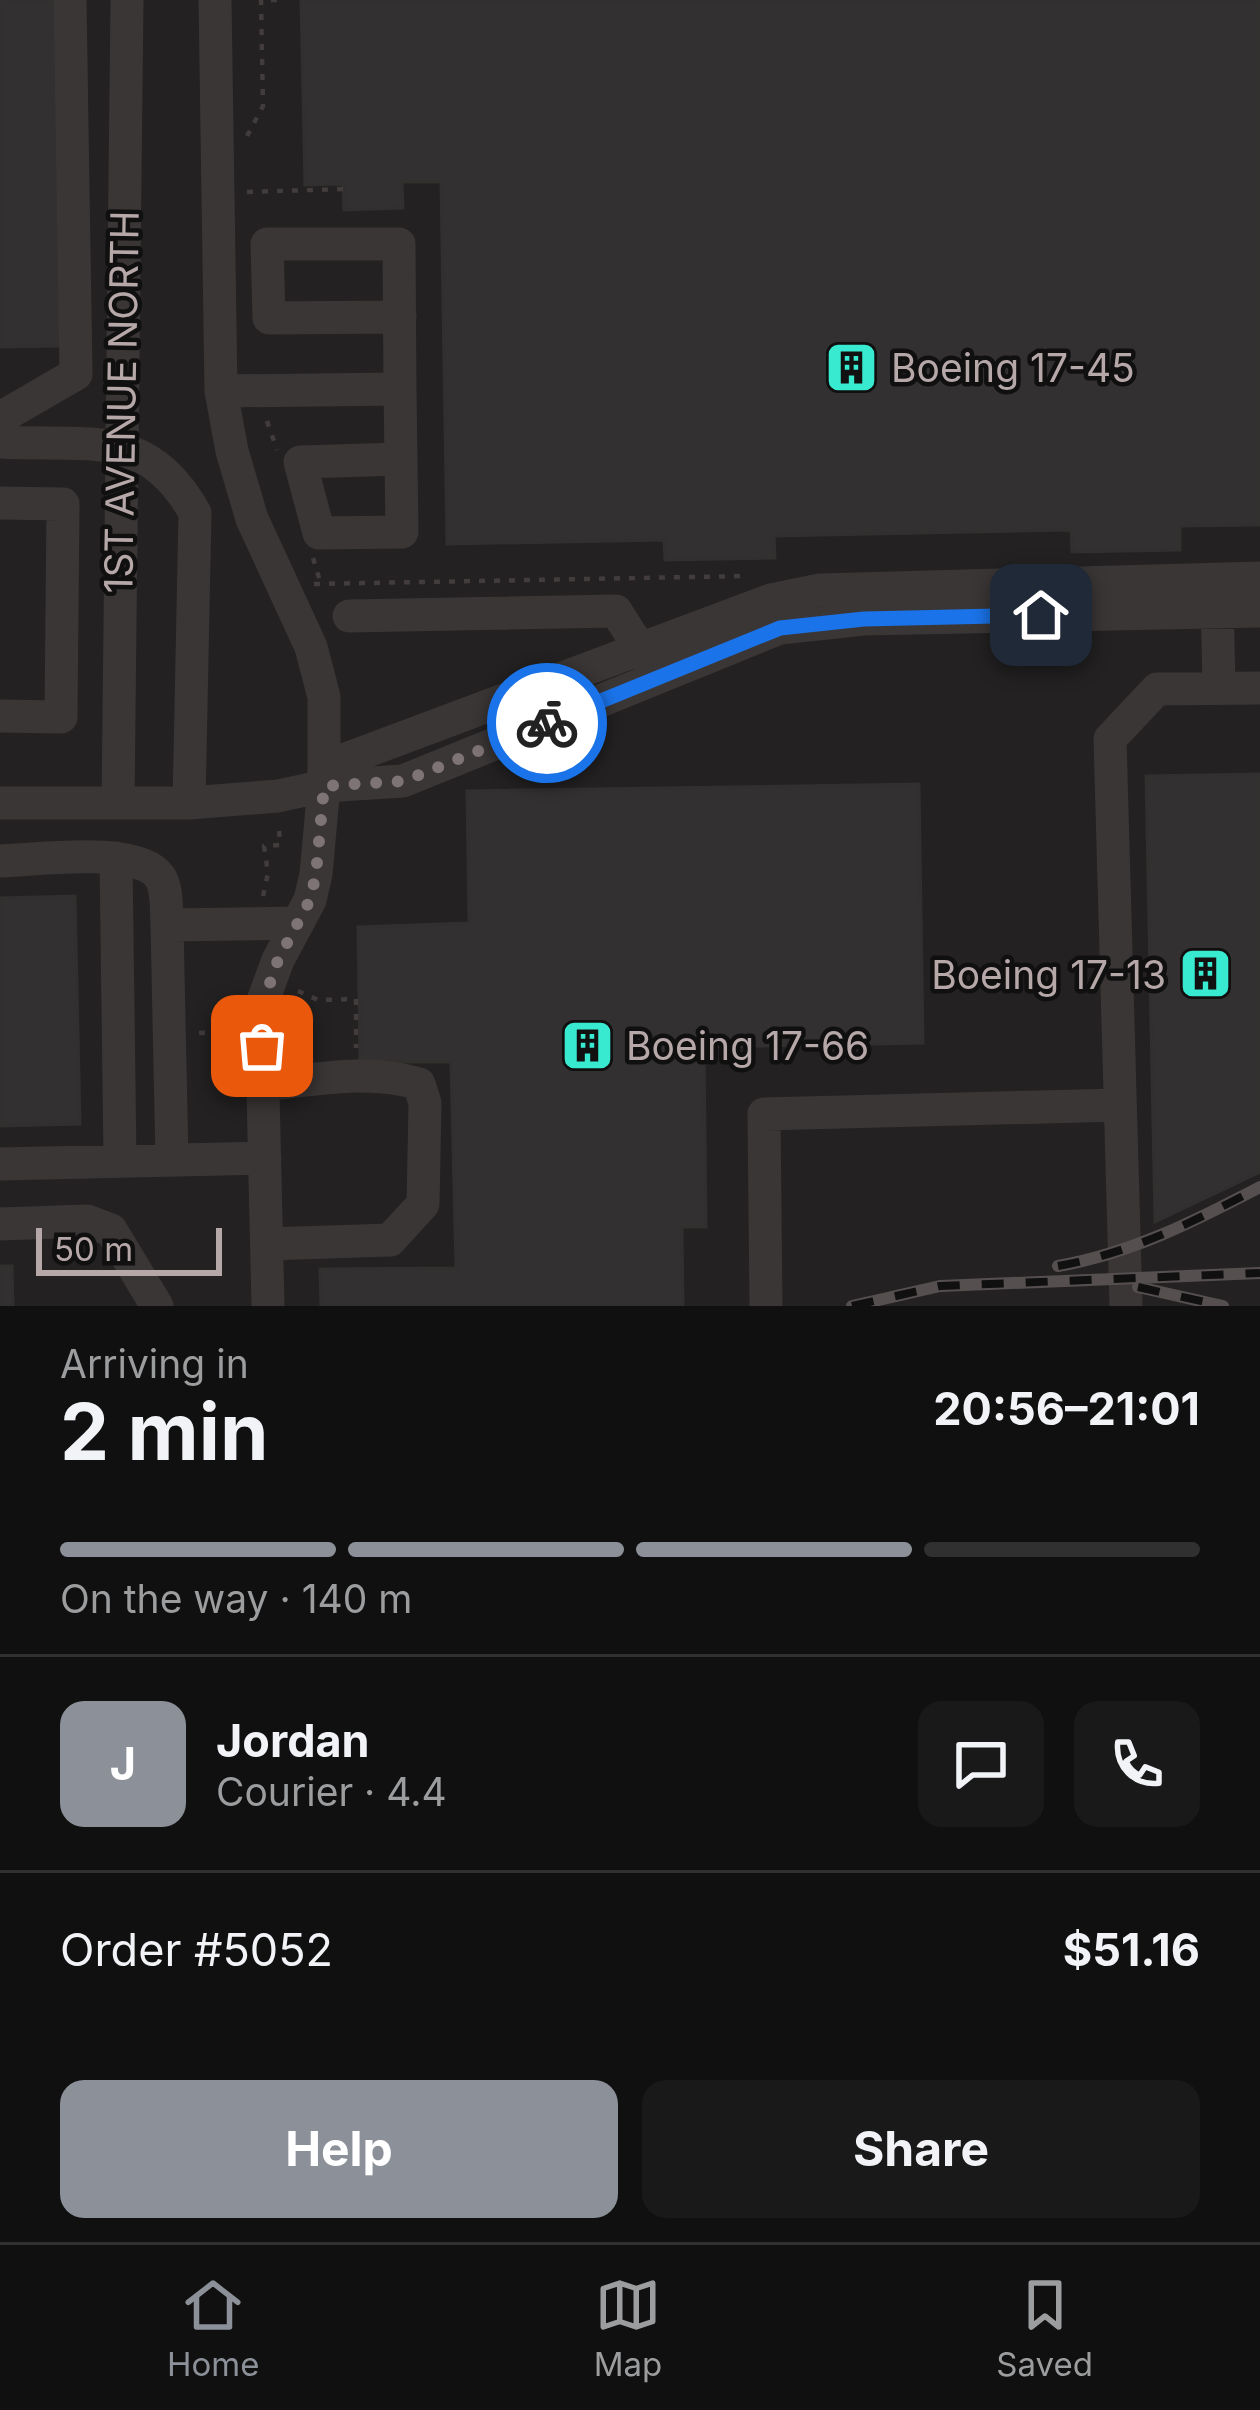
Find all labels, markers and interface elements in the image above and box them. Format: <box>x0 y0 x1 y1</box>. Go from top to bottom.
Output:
street label: 1ST AVENUE NORTH <box>94 210 148 594</box>
building icon: Boeing 17-45 <box>824 339 880 395</box>
place label: Boeing 17-45 <box>891 344 1135 391</box>
pin <box>990 564 1092 666</box>
icon: home <box>1008 582 1074 648</box>
courier <box>487 663 607 783</box>
icon: bike <box>514 690 580 756</box>
building icon: Boeing 17-13 <box>1177 946 1233 1002</box>
place label: Boeing 17-13 <box>931 951 1166 998</box>
pin <box>211 995 313 1097</box>
icon: bag <box>229 1013 295 1079</box>
building icon: Boeing 17-66 <box>559 1017 615 1073</box>
place label: Boeing 17-66 <box>626 1022 869 1069</box>
scale bar <box>36 1222 222 1275</box>
text: 50 m <box>54 1229 133 1269</box>
text: Arriving in <box>60 1340 249 1387</box>
text: 20:56–21:01 <box>933 1381 1200 1436</box>
text: 2 min <box>60 1384 268 1479</box>
text: On the way · 140 m <box>60 1575 413 1622</box>
button: chat <box>918 1701 1044 1827</box>
button: phone <box>1074 1701 1200 1827</box>
text: Jordan <box>216 1713 370 1768</box>
text: J <box>110 1736 136 1791</box>
text: Courier · 4.4 <box>216 1768 447 1815</box>
text: Order #5052 <box>60 1922 333 1977</box>
text: $51.16 <box>1063 1922 1200 1977</box>
button: Help <box>60 2080 618 2218</box>
button: Share <box>642 2080 1200 2218</box>
tab: Home <box>167 2272 260 2384</box>
tab: Map <box>594 2272 662 2384</box>
tab: Saved <box>996 2272 1093 2384</box>

